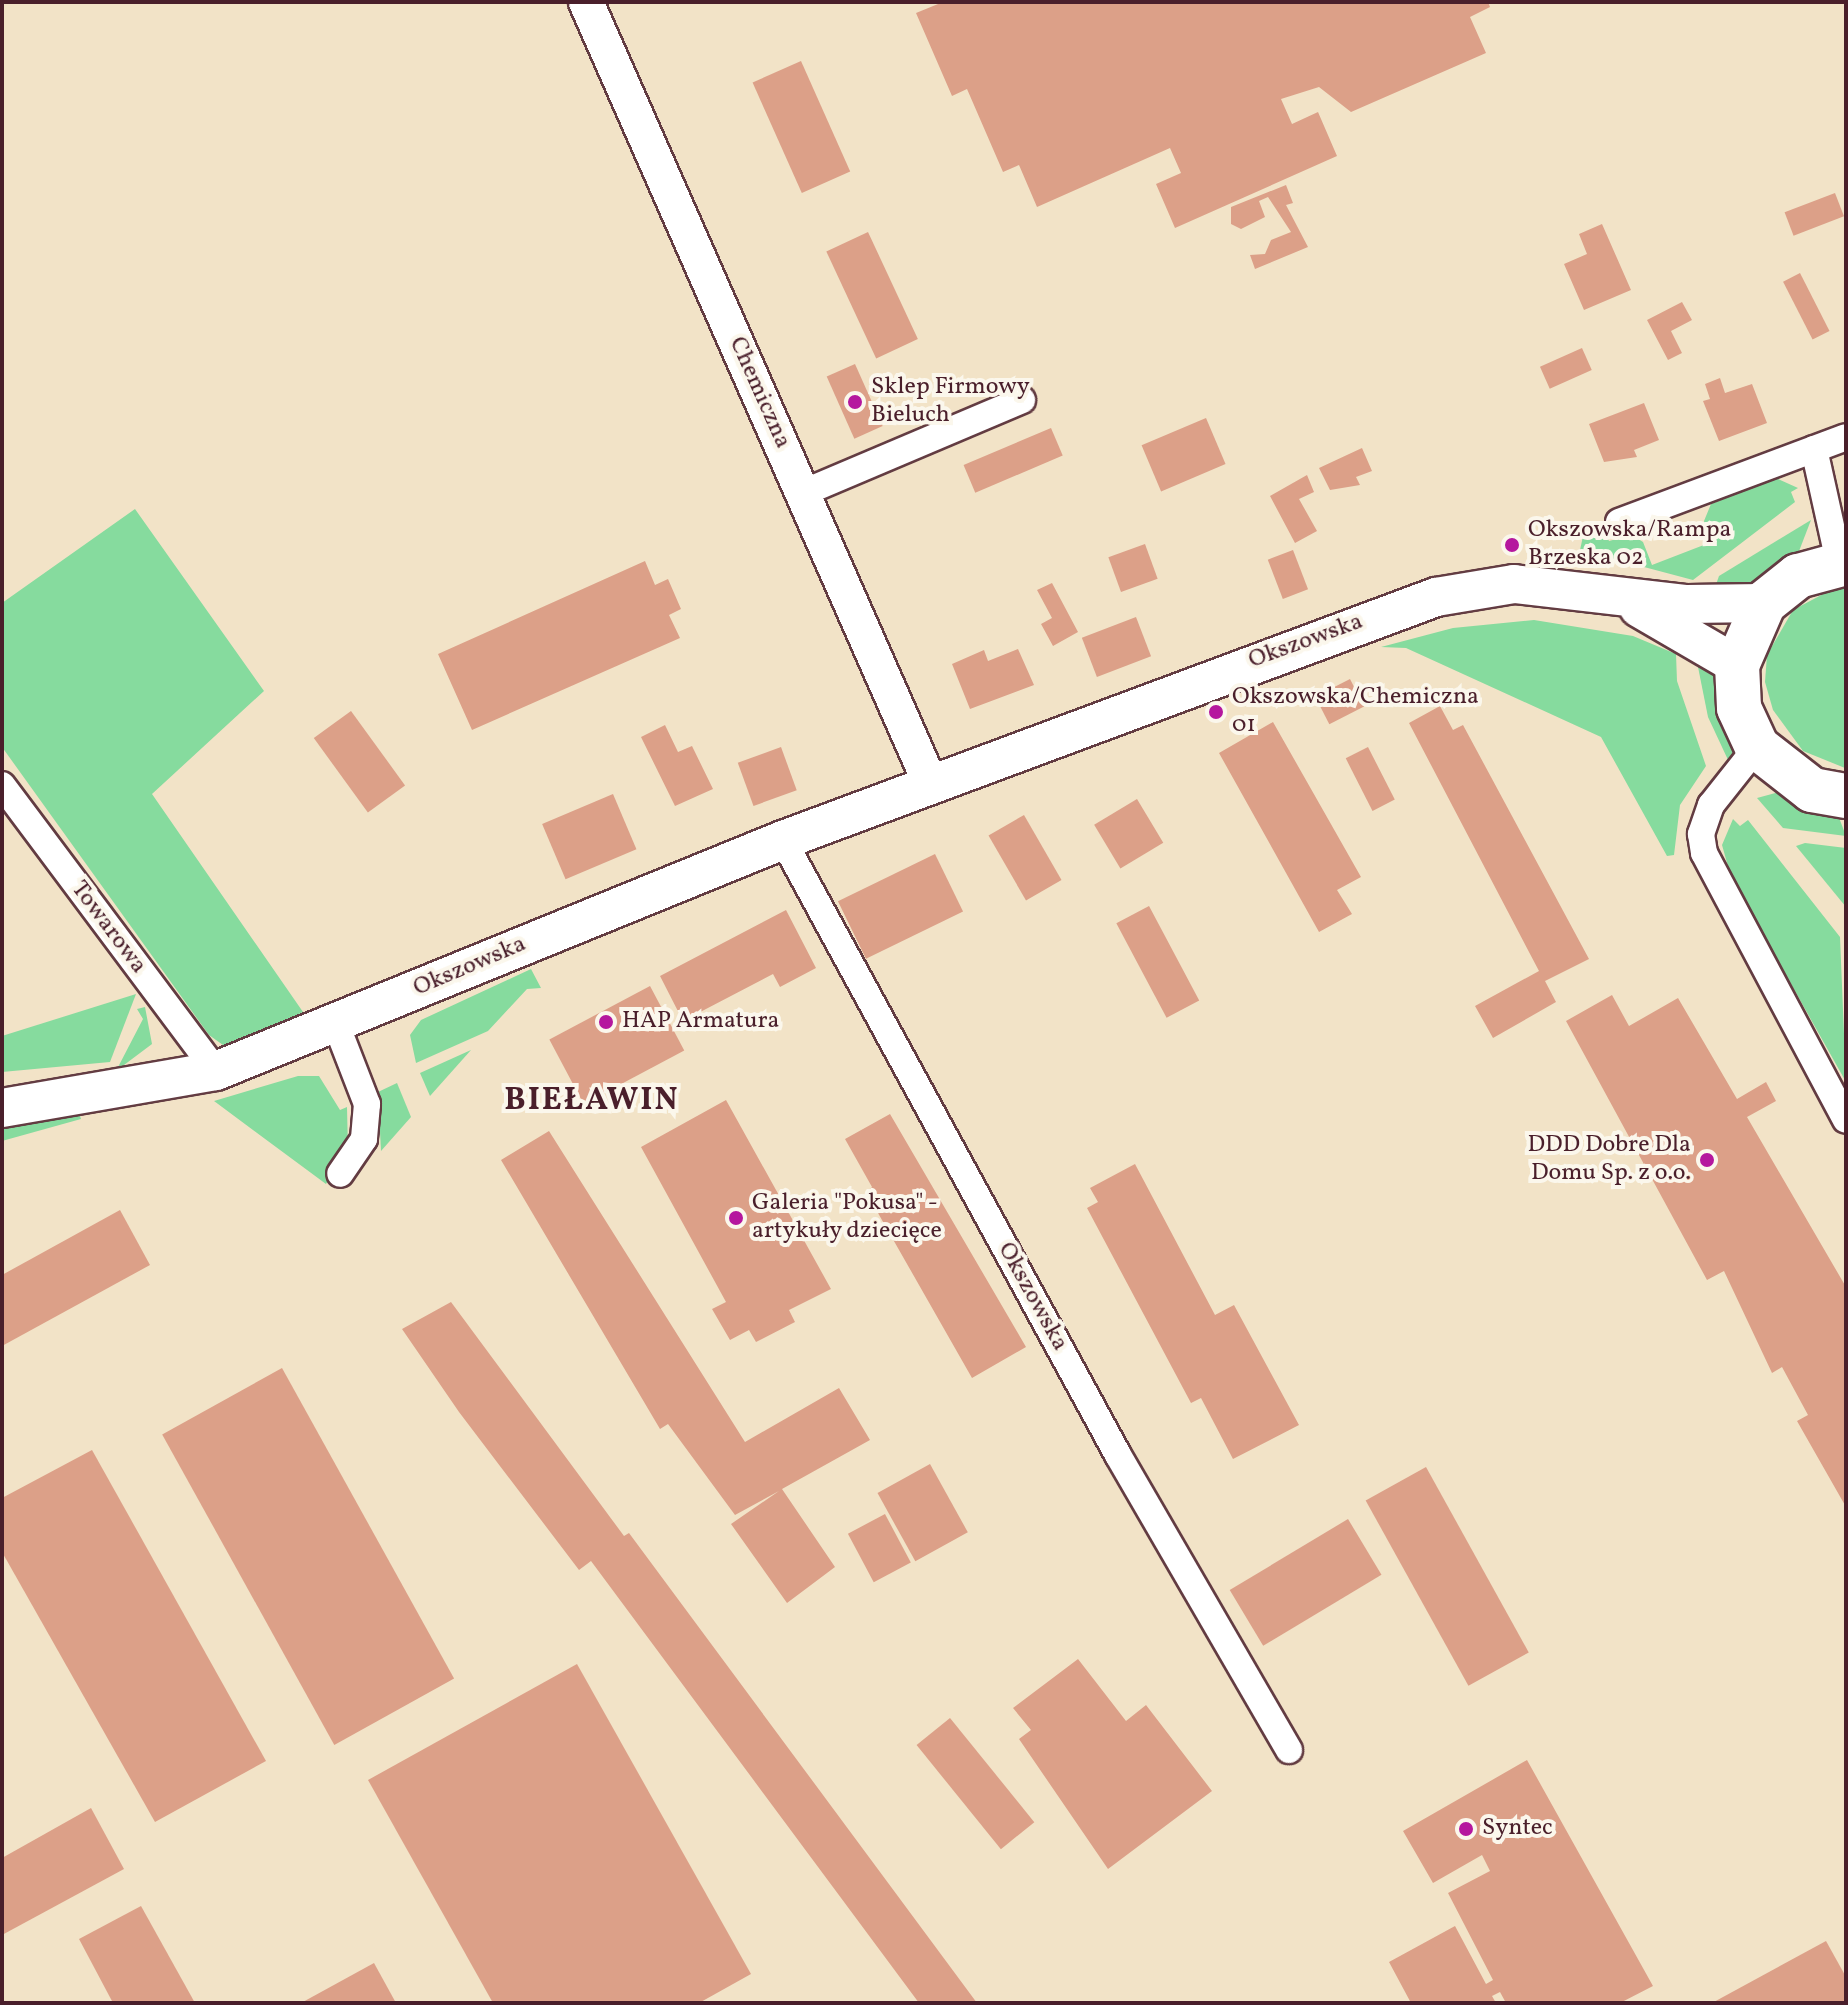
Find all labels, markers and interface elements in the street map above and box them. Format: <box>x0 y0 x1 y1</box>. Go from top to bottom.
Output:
street label: Chemiczna <box>722 333 796 453</box>
place label: Sklep Firmowy Bieluch <box>871 374 1030 430</box>
marker: Sklep Firmowy Bieluch <box>846 393 864 411</box>
place label: Okszowska/Rampa Brzeska 02 <box>1528 517 1731 573</box>
marker: Okszowska/Rampa Brzeska 02 <box>1503 536 1521 554</box>
street label: Okszowska <box>1245 608 1367 676</box>
place label: Okszowska/Chemiczna 01 <box>1232 684 1479 740</box>
marker: Okszowska/Chemiczna 01 <box>1207 703 1225 721</box>
street label: Towarowa <box>64 876 152 980</box>
street label: Okszowska <box>409 930 531 1004</box>
place label: HAP Armatura <box>622 1008 779 1036</box>
marker: HAP Armatura <box>597 1013 615 1031</box>
district label: BIEŁAWIN <box>504 1082 680 1120</box>
place label: DDD Dobre Dla Domu Sp. z o.o. <box>1528 1132 1691 1188</box>
marker: DDD Dobre Dla Domu Sp. z o.o. <box>1698 1151 1716 1169</box>
place label: Galeria "Pokusa" - artykuły dziecięce <box>752 1190 943 1246</box>
marker: Galeria "Pokusa" - artykuły dziecięce <box>727 1209 745 1227</box>
street label: Okszowska <box>990 1238 1074 1356</box>
place label: Syntec <box>1482 1815 1553 1843</box>
marker: Syntec <box>1457 1820 1475 1838</box>

